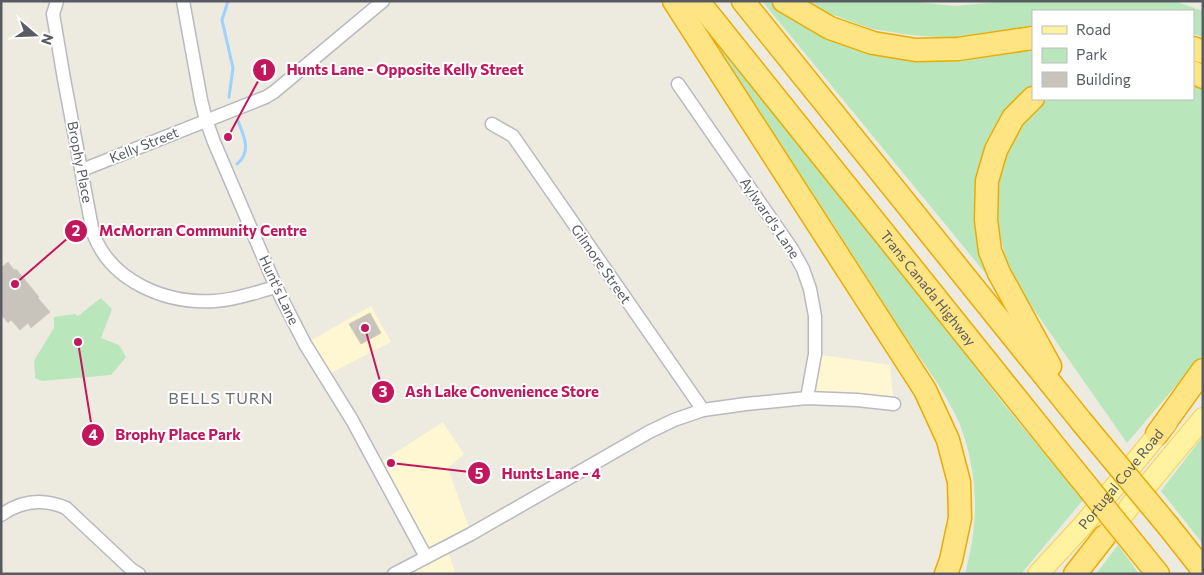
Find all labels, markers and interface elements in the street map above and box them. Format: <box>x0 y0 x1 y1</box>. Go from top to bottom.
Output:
north arrow <box>10 10 60 60</box>
legend <box>1032 10 1194 100</box>
text: Road <box>1076 20 1111 38</box>
text: N <box>38 32 58 47</box>
text: Park <box>1076 45 1107 63</box>
callout: Hunts Lane - Opposite Kelly Street <box>251 55 533 85</box>
text: 1 <box>261 60 267 78</box>
text: Hunts Lane - Opposite Kelly Street <box>286 60 524 78</box>
text: Building <box>1076 70 1131 88</box>
street label: Brophy Place <box>64 120 97 204</box>
street label: Kelly Street <box>107 123 181 166</box>
street label: Aylward's Lane <box>737 174 804 262</box>
callout: McMorran Community Centre <box>64 216 317 246</box>
text: 2 <box>72 221 80 239</box>
text: McMorran Community Centre <box>99 221 307 239</box>
street label: Gilmore Street <box>568 221 635 307</box>
street label: Trans Canada Highway <box>877 227 980 349</box>
street label: Hunt's Lane <box>256 252 303 327</box>
callout: Ash Lake Convenience Store <box>370 377 609 407</box>
text: 3 <box>379 382 388 400</box>
text: Ash Lake Convenience Store <box>405 382 599 400</box>
district label: BELLS TURN <box>168 388 274 407</box>
callout: Brophy Place Park <box>80 420 251 450</box>
text: 4 <box>88 425 98 443</box>
text: Brophy Place Park <box>115 425 241 443</box>
street label: Portugal Cove Road <box>1074 425 1167 532</box>
callout: Hunts Lane - 4 <box>466 458 610 488</box>
text: 5 <box>475 464 484 482</box>
text: Hunts Lane - 4 <box>501 464 601 482</box>

